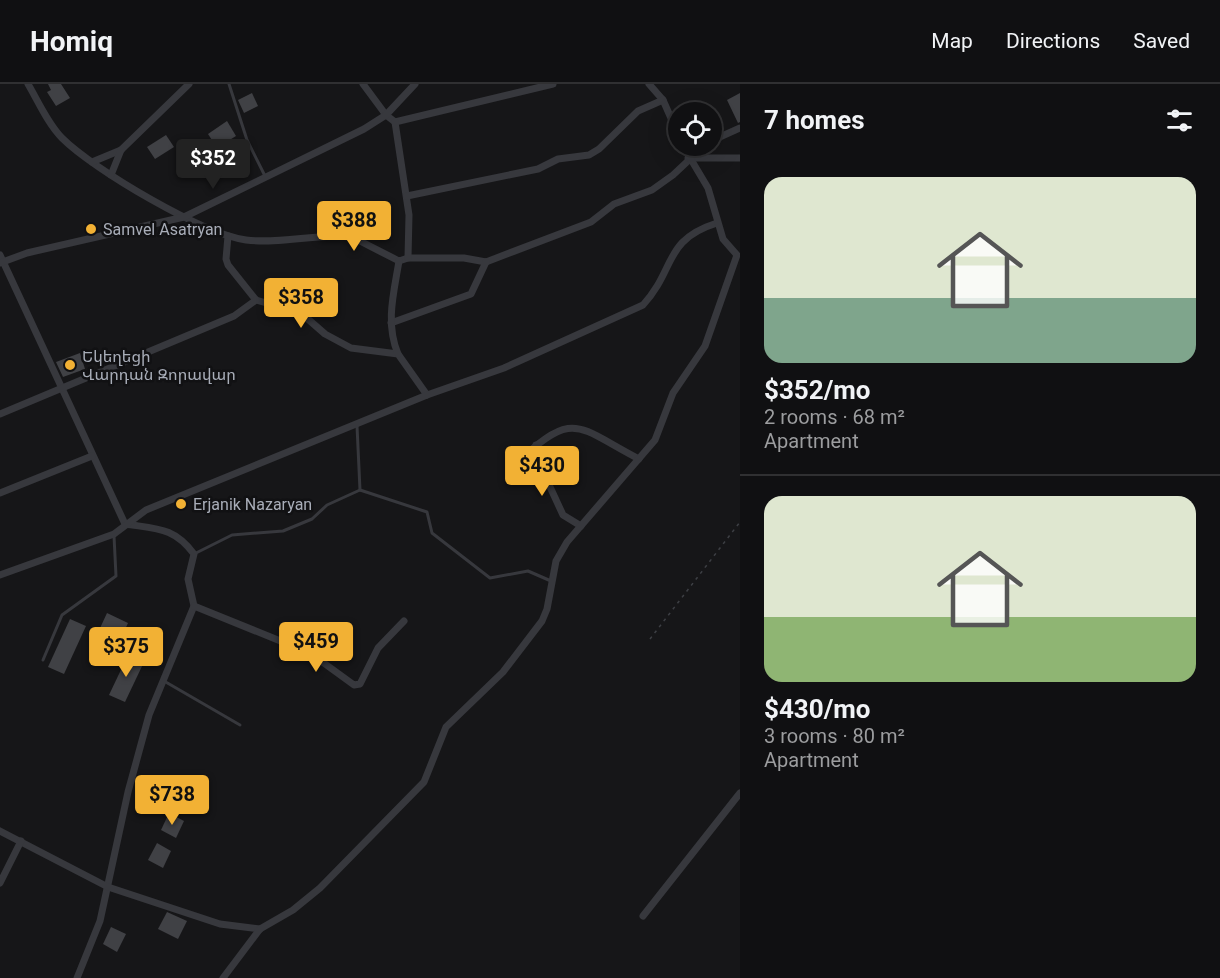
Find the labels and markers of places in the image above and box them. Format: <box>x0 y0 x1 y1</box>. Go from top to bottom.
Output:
pin: $352 <box>177 139 249 190</box>
pin: $388 <box>318 201 390 252</box>
place label: Samvel Asatryan <box>103 220 222 239</box>
marker: Samvel Asatryan <box>84 222 98 236</box>
pin: $358 <box>265 278 337 329</box>
place label: Եկեղեցի Վարդան Զորավար <box>82 347 236 384</box>
marker: Եկեղեցի Վարդան Զորավար <box>63 358 77 372</box>
pin: $430 <box>506 446 578 497</box>
place label: Erjanik Nazaryan <box>193 495 312 514</box>
marker: Erjanik Nazaryan <box>174 497 188 511</box>
pin: $459 <box>280 622 352 673</box>
pin: $375 <box>90 627 162 678</box>
pin: $738 <box>136 775 208 826</box>

